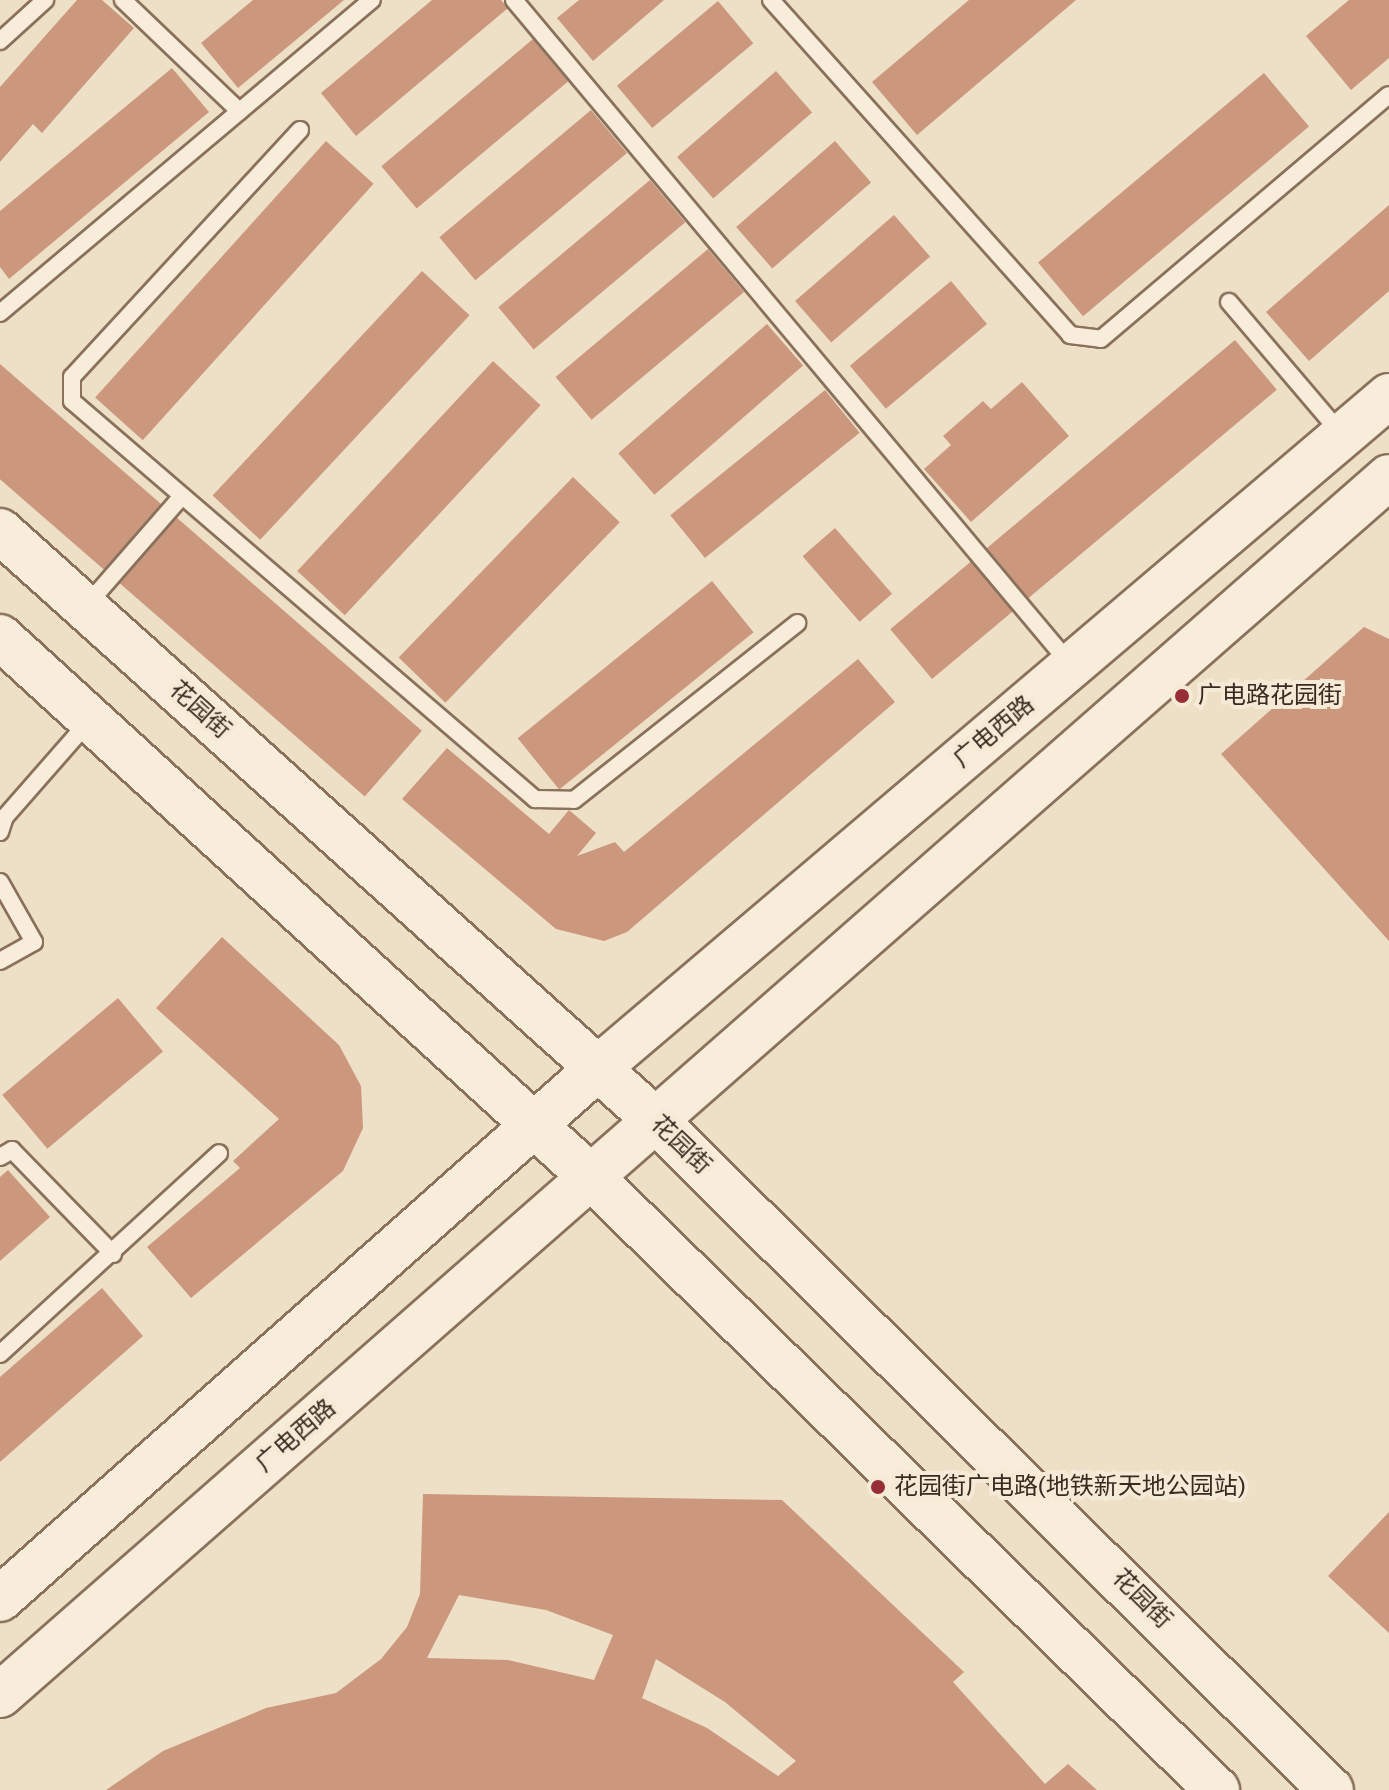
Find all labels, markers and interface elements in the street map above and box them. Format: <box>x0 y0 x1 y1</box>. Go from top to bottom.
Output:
street label: 花园街 <box>164 675 236 745</box>
place label: 广电路花园街 <box>1198 682 1342 710</box>
marker: 广电路花园街 <box>1173 687 1191 705</box>
street label: 广电西路 <box>948 690 1040 774</box>
street label: 花园街 <box>645 1110 717 1180</box>
street label: 广电西路 <box>250 1394 342 1478</box>
place label: 花园街广电路(地铁新天地公园站) <box>894 1473 1246 1501</box>
marker: 花园街广电路(地铁新天地公园站) <box>869 1478 887 1496</box>
street label: 花园街 <box>1106 1563 1178 1635</box>

